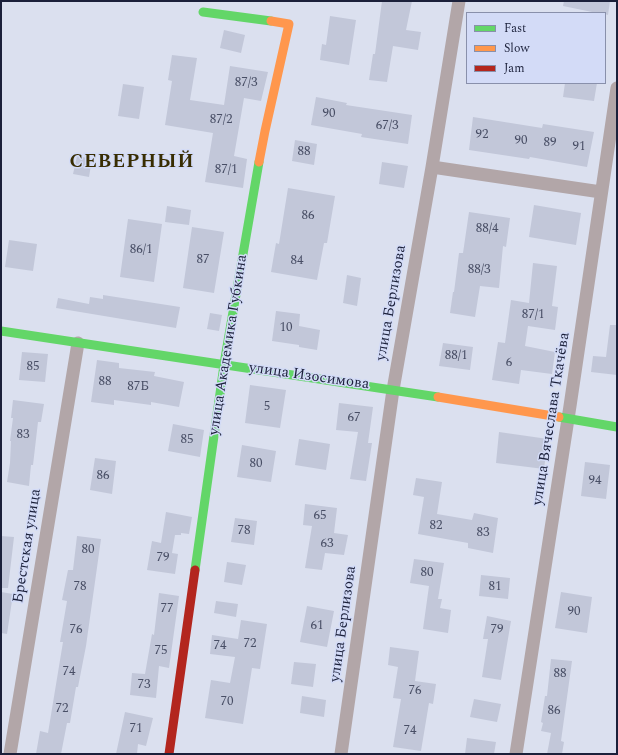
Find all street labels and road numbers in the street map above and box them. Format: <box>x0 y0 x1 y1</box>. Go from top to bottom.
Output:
street label: улица Берлизова <box>373 244 411 362</box>
street label: улица Академика Губкина <box>206 253 252 437</box>
street label: улица Вячеслава Ткачёва <box>529 331 575 507</box>
street label: улица Изосимова <box>248 360 370 394</box>
street label: Брестская улица <box>10 488 46 604</box>
street label: улица Берлизова <box>327 565 361 683</box>

